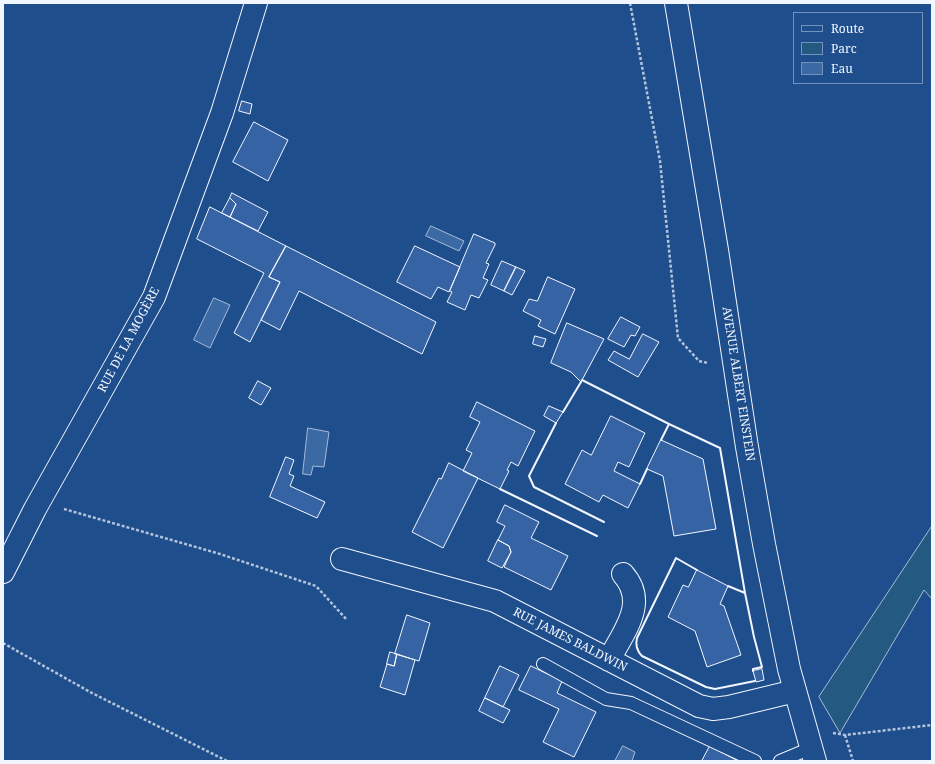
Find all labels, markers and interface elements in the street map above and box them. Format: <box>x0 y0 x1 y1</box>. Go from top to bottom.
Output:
legend <box>793 12 923 84</box>
text: Route <box>831 20 864 37</box>
text: Parc <box>831 40 857 57</box>
text: Eau <box>831 60 853 77</box>
street label: RUE DE LA MOGÈRE <box>95 285 163 395</box>
street label: AVENUE ALBERT EINSTEIN <box>719 306 757 462</box>
street label: RUE JAMES BALDWIN <box>510 605 630 675</box>

